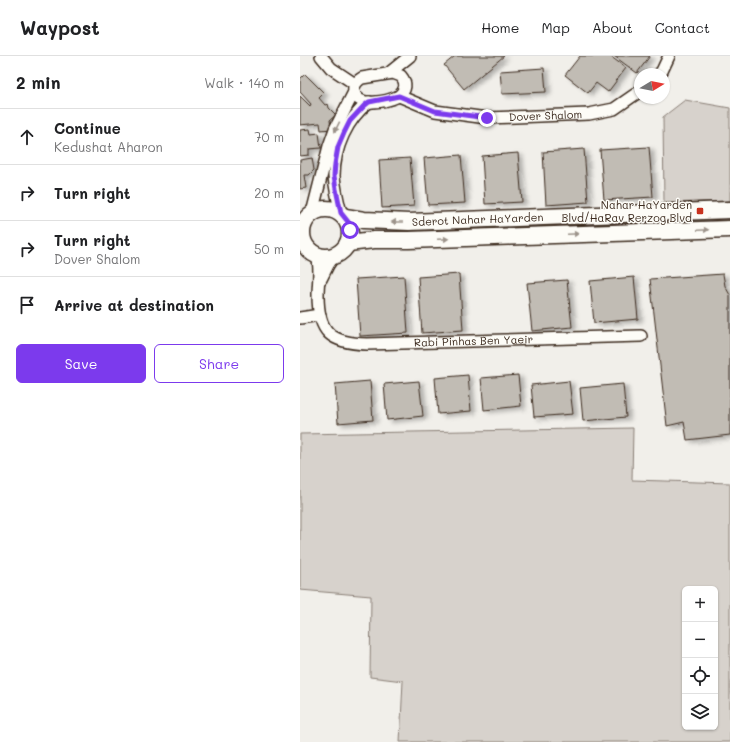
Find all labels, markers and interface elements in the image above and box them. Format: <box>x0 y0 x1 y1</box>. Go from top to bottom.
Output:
text: Waypost <box>20 15 100 40</box>
text: Home <box>481 18 519 37</box>
text: Map <box>541 18 570 37</box>
text: About <box>592 18 633 37</box>
text: Contact <box>655 18 710 37</box>
north arrow <box>634 68 670 104</box>
text: 2 min <box>16 71 61 93</box>
text: Walk · 140 m <box>204 74 284 91</box>
street label: Dover Shalom <box>509 106 582 124</box>
route end <box>478 109 496 127</box>
text: Continue <box>54 118 121 138</box>
one-way arrow <box>334 121 340 132</box>
icon: ahead <box>16 126 38 148</box>
text: 70 m <box>254 128 284 145</box>
text: Kedushat Aharon <box>54 138 163 155</box>
icon: right <box>16 182 38 204</box>
text: Turn right <box>54 183 131 203</box>
text: 20 m <box>254 184 284 201</box>
place label: Nahar HaYarden Blvd/HaRav Rerzog Blvd <box>562 197 692 225</box>
marker: Nahar HaYarden Blvd/HaRav Rerzog Blvd <box>695 206 705 216</box>
street label: Sderot Nahar HaYarden <box>412 209 544 229</box>
one-way arrow <box>390 219 403 225</box>
route start <box>341 221 359 239</box>
one-way arrow <box>697 226 709 233</box>
text: Turn right <box>54 230 131 250</box>
one-way arrow <box>567 231 579 238</box>
one-way arrow <box>437 236 450 242</box>
icon: right <box>16 238 38 260</box>
text: 50 m <box>254 240 284 257</box>
text: Dover Shalom <box>54 250 140 267</box>
icon: arrive <box>16 294 38 316</box>
text: Arrive at destination <box>54 295 214 315</box>
street label: Rabi Pinhas Ben Yaeir <box>414 331 533 350</box>
button: Save <box>16 344 146 383</box>
button: Share <box>154 344 284 383</box>
map controls <box>682 586 718 730</box>
button: + <box>682 586 718 622</box>
button: − <box>682 622 718 658</box>
button: locate <box>682 658 718 694</box>
button: layers <box>682 694 718 730</box>

